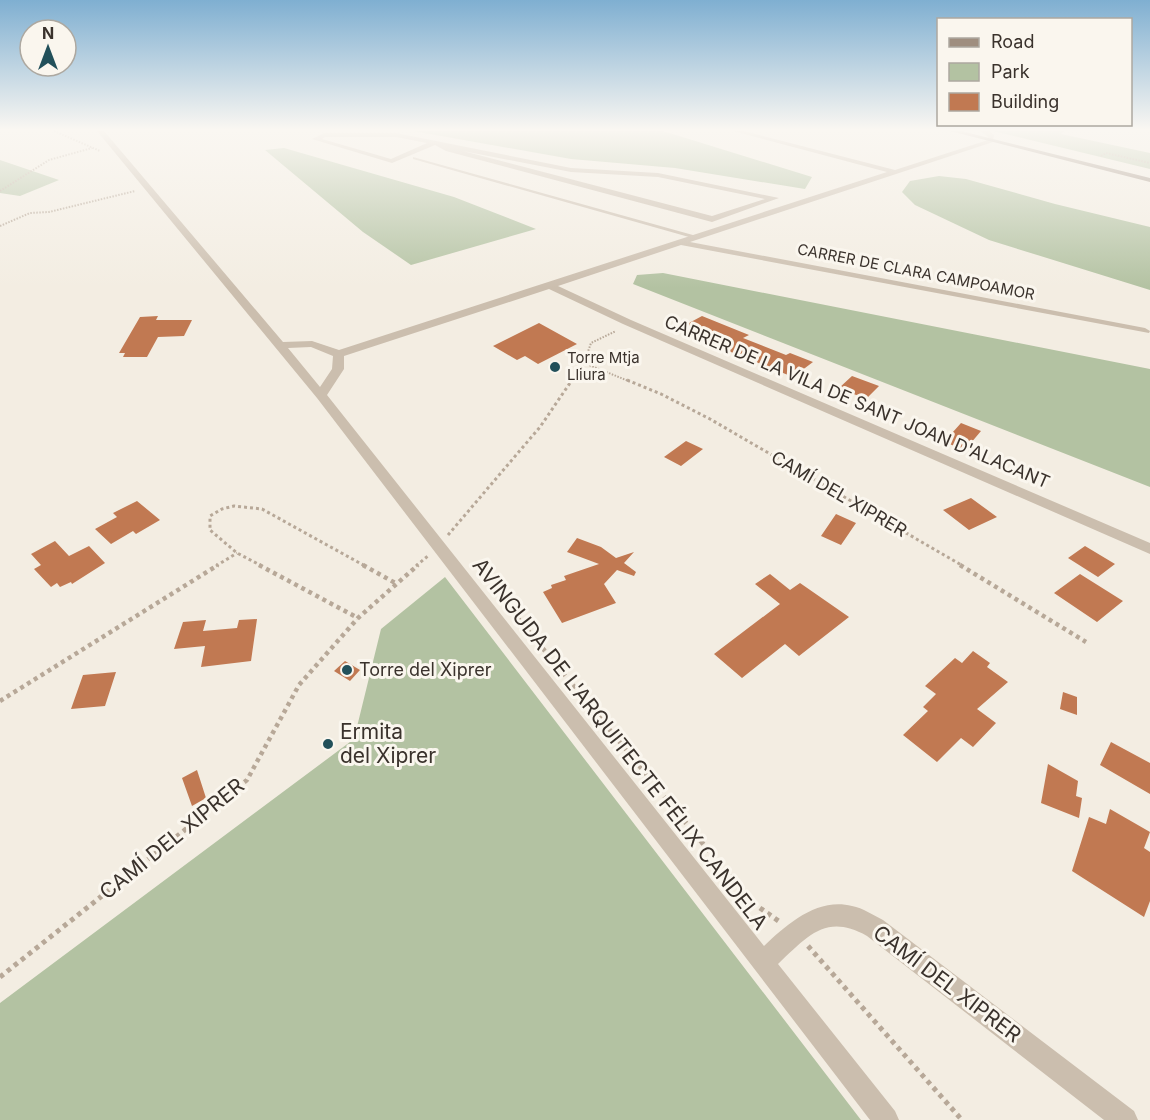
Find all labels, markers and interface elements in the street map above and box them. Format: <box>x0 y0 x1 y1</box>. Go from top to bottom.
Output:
north arrow <box>18 18 78 78</box>
legend <box>937 18 1132 126</box>
text: N <box>42 23 54 43</box>
text: Road <box>991 31 1034 52</box>
text: Park <box>991 61 1030 82</box>
text: Building <box>991 91 1059 112</box>
street label: CARRER DE CLARA CAMPOAMOR <box>796 239 1037 304</box>
street label: CARRER DE LA VILA DE SANT JOAN D'ALACANT <box>661 310 1053 493</box>
place label: Torre Mtja Lliura <box>567 348 640 384</box>
marker: Torre Mtja Lliura <box>548 360 562 374</box>
street label: CAMÍ DEL XIPRER <box>768 445 912 541</box>
street label: AVINGUDA DE L'ARQUITECTE FÉLIX CANDELA <box>468 552 774 934</box>
place label: Torre del Xiprer <box>359 659 492 680</box>
marker: Torre del Xiprer <box>340 663 354 677</box>
place label: Ermita del Xiprer <box>340 719 436 768</box>
marker: Ermita del Xiprer <box>321 737 335 751</box>
street label: CAMÍ DEL XIPRER <box>94 772 249 905</box>
street label: CAMÍ DEL XIPRER <box>868 919 1027 1047</box>

